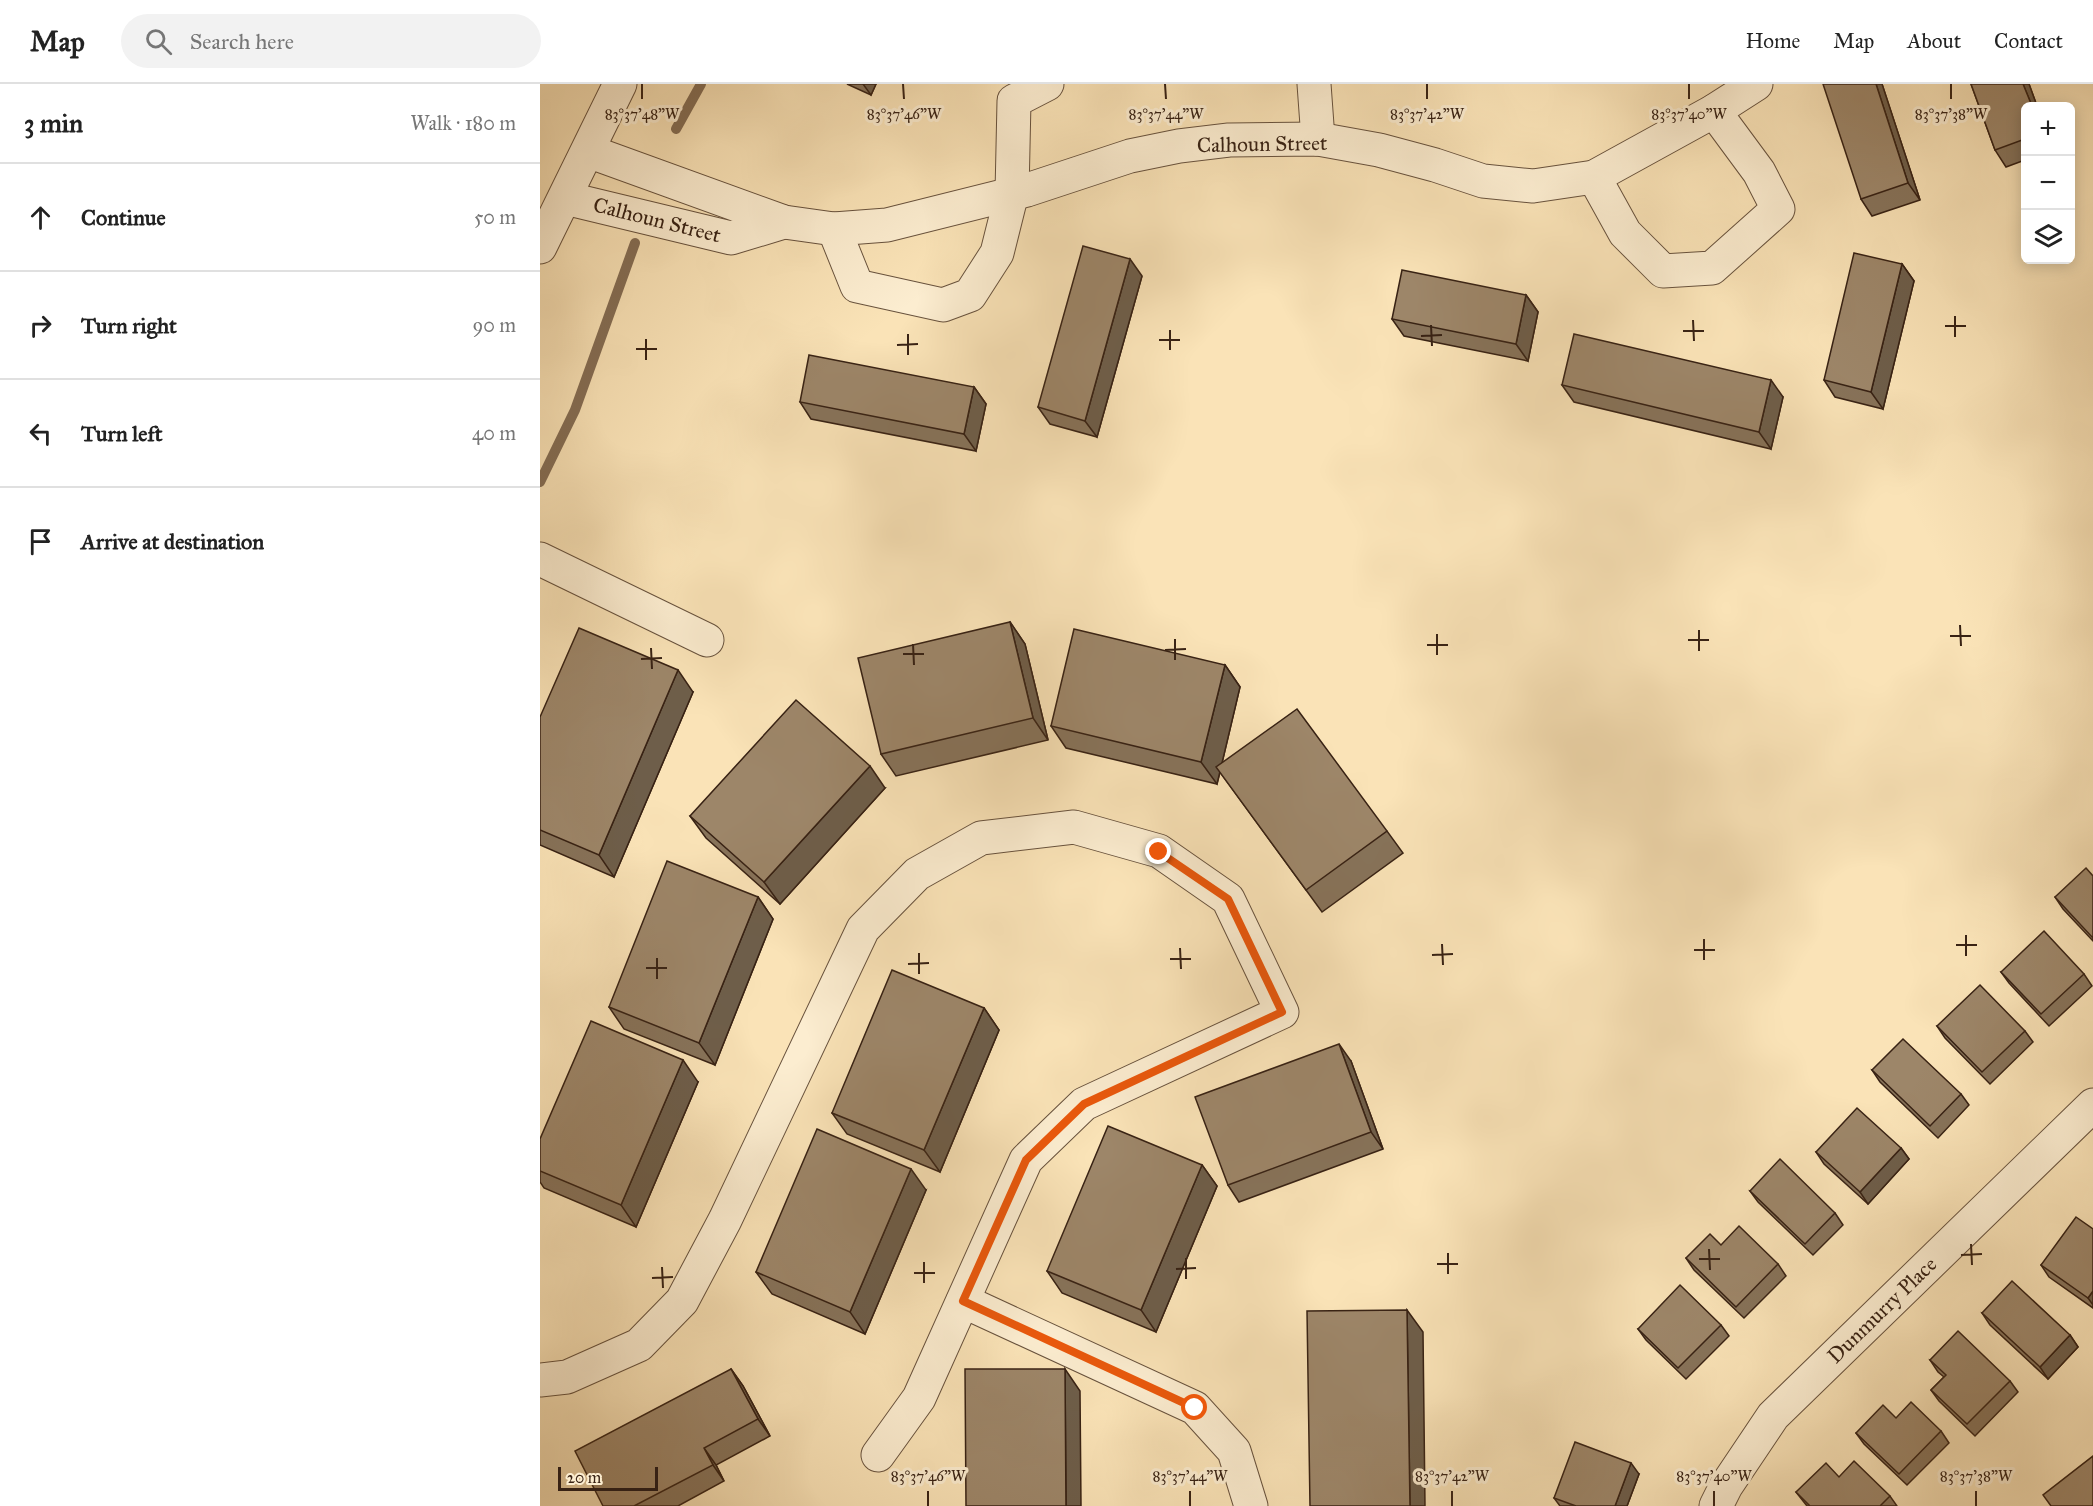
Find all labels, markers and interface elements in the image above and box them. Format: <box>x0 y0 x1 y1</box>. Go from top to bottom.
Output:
search box <box>121 14 541 68</box>
text: Map <box>30 24 85 59</box>
icon: search <box>142 25 175 58</box>
text: Search here <box>190 28 294 55</box>
text: Home <box>1745 28 1800 54</box>
text: Map <box>1833 28 1874 54</box>
text: About <box>1907 28 1961 54</box>
text: Contact <box>1994 28 2063 54</box>
map controls <box>2021 102 2075 264</box>
button: + <box>2021 102 2075 156</box>
text: 83°37'48"W <box>605 105 680 123</box>
text: 83°37'46"W <box>867 105 942 123</box>
text: 83°37'44"W <box>1128 105 1204 123</box>
text: 83°37'42"W <box>1390 105 1465 123</box>
text: 83°37'40"W <box>1651 105 1727 123</box>
text: 83°37'38"W <box>1915 105 1988 123</box>
text: 3 min <box>24 107 83 139</box>
text: Walk · 180 m <box>411 111 516 135</box>
street label: Calhoun Street <box>1197 130 1328 158</box>
button: − <box>2021 156 2075 210</box>
street label: Calhoun Street <box>591 192 724 249</box>
icon: ahead <box>24 201 57 234</box>
text: Continue <box>81 204 166 231</box>
text: 50 m <box>474 205 516 229</box>
button: layers <box>2021 210 2075 264</box>
icon: right <box>24 309 57 342</box>
text: Turn right <box>81 312 177 339</box>
text: 90 m <box>473 313 516 337</box>
icon: left <box>24 417 57 450</box>
text: Turn left <box>81 420 163 447</box>
text: 40 m <box>472 421 516 445</box>
icon: arrive <box>24 525 57 558</box>
text: Arrive at destination <box>81 528 264 555</box>
route end <box>1145 838 1171 864</box>
street label: Dunmurry Place <box>1822 1251 1942 1369</box>
route start <box>1181 1394 1207 1420</box>
scale bar <box>558 1464 658 1492</box>
text: 83°37'46"W <box>891 1467 966 1485</box>
text: 83°37'44"W <box>1152 1467 1228 1485</box>
text: 83°37'42"W <box>1415 1467 1490 1485</box>
text: 83°37'40"W <box>1676 1467 1752 1485</box>
text: 83°37'38"W <box>1940 1467 2013 1485</box>
text: 20 m <box>567 1468 601 1487</box>

